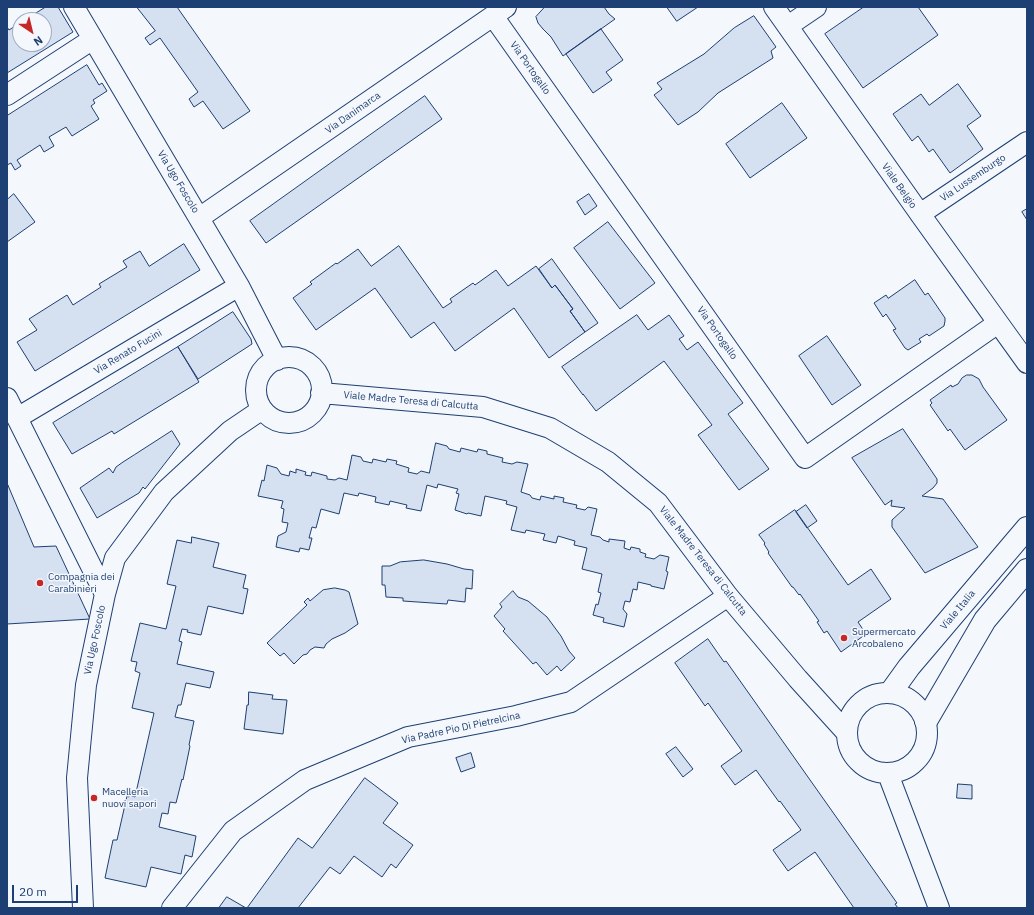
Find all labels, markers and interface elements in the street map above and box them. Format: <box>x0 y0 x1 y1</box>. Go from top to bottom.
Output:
north arrow <box>12 12 52 52</box>
text: N <box>31 33 46 49</box>
street label: Via Portogallo <box>507 39 553 97</box>
street label: Via Danimarca <box>323 90 383 136</box>
street label: Via Ugo Foscolo <box>155 149 201 215</box>
street label: Via Lussemburgo <box>938 152 1008 204</box>
street label: Viale Belgio <box>879 161 919 211</box>
street label: Via Portogallo <box>694 304 740 362</box>
street label: Via Renato Fucini <box>92 327 164 377</box>
street label: Viale Madre Teresa di Calcutta <box>343 389 479 413</box>
street label: Viale Madre Teresa di Calcutta <box>657 504 749 618</box>
place label: Compagnia dei Carabinieri <box>48 571 115 594</box>
marker: Compagnia dei Carabinieri <box>35 578 45 588</box>
street label: Viale Italia <box>938 588 978 632</box>
street label: Via Ugo Foscolo <box>82 604 108 676</box>
place label: Supermercato Arcobaleno <box>852 626 916 650</box>
marker: Supermercato Arcobaleno <box>839 633 849 643</box>
street label: Via Padre Pio Di Pietrelcina <box>401 710 521 746</box>
place label: Macelleria nuovi sapori <box>102 786 156 810</box>
marker: Macelleria nuovi sapori <box>89 793 99 803</box>
scale bar <box>14 877 80 903</box>
text: 20 m <box>19 884 47 899</box>

